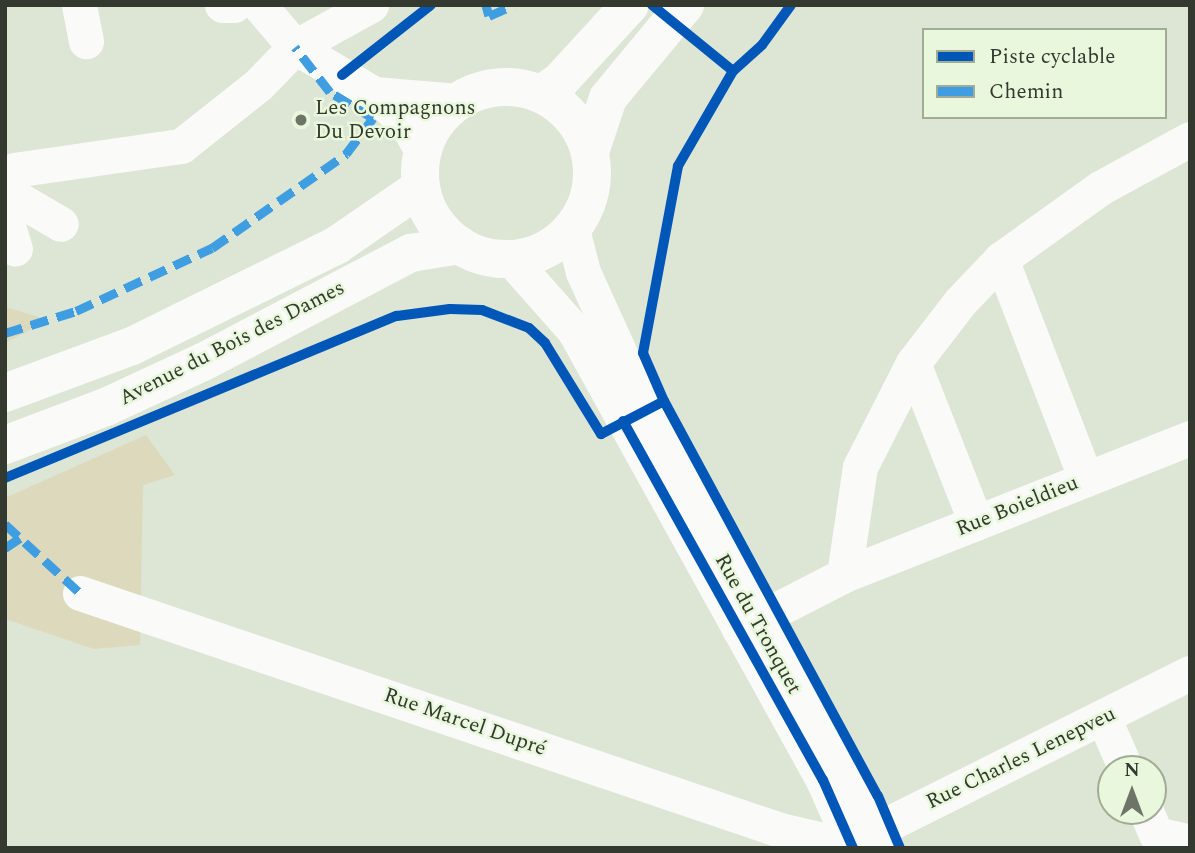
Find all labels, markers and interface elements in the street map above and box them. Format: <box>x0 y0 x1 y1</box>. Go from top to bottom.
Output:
legend <box>922 28 1167 119</box>
text: Piste cyclable <box>989 41 1115 73</box>
text: Chemin <box>989 76 1063 108</box>
place label: Les Compagnons Du Devoir <box>315 95 476 145</box>
marker: Les Compagnons Du Devoir <box>293 112 309 128</box>
street label: Avenue du Bois des Dames <box>115 275 349 411</box>
street label: Rue Boieldieu <box>952 470 1082 542</box>
street label: Rue du Tronquet <box>709 550 807 698</box>
street label: Rue Marcel Dupré <box>381 682 549 762</box>
street label: Rue Charles Lenepveu <box>922 701 1120 815</box>
north arrow <box>1097 755 1167 825</box>
text: N <box>1124 756 1140 785</box>

